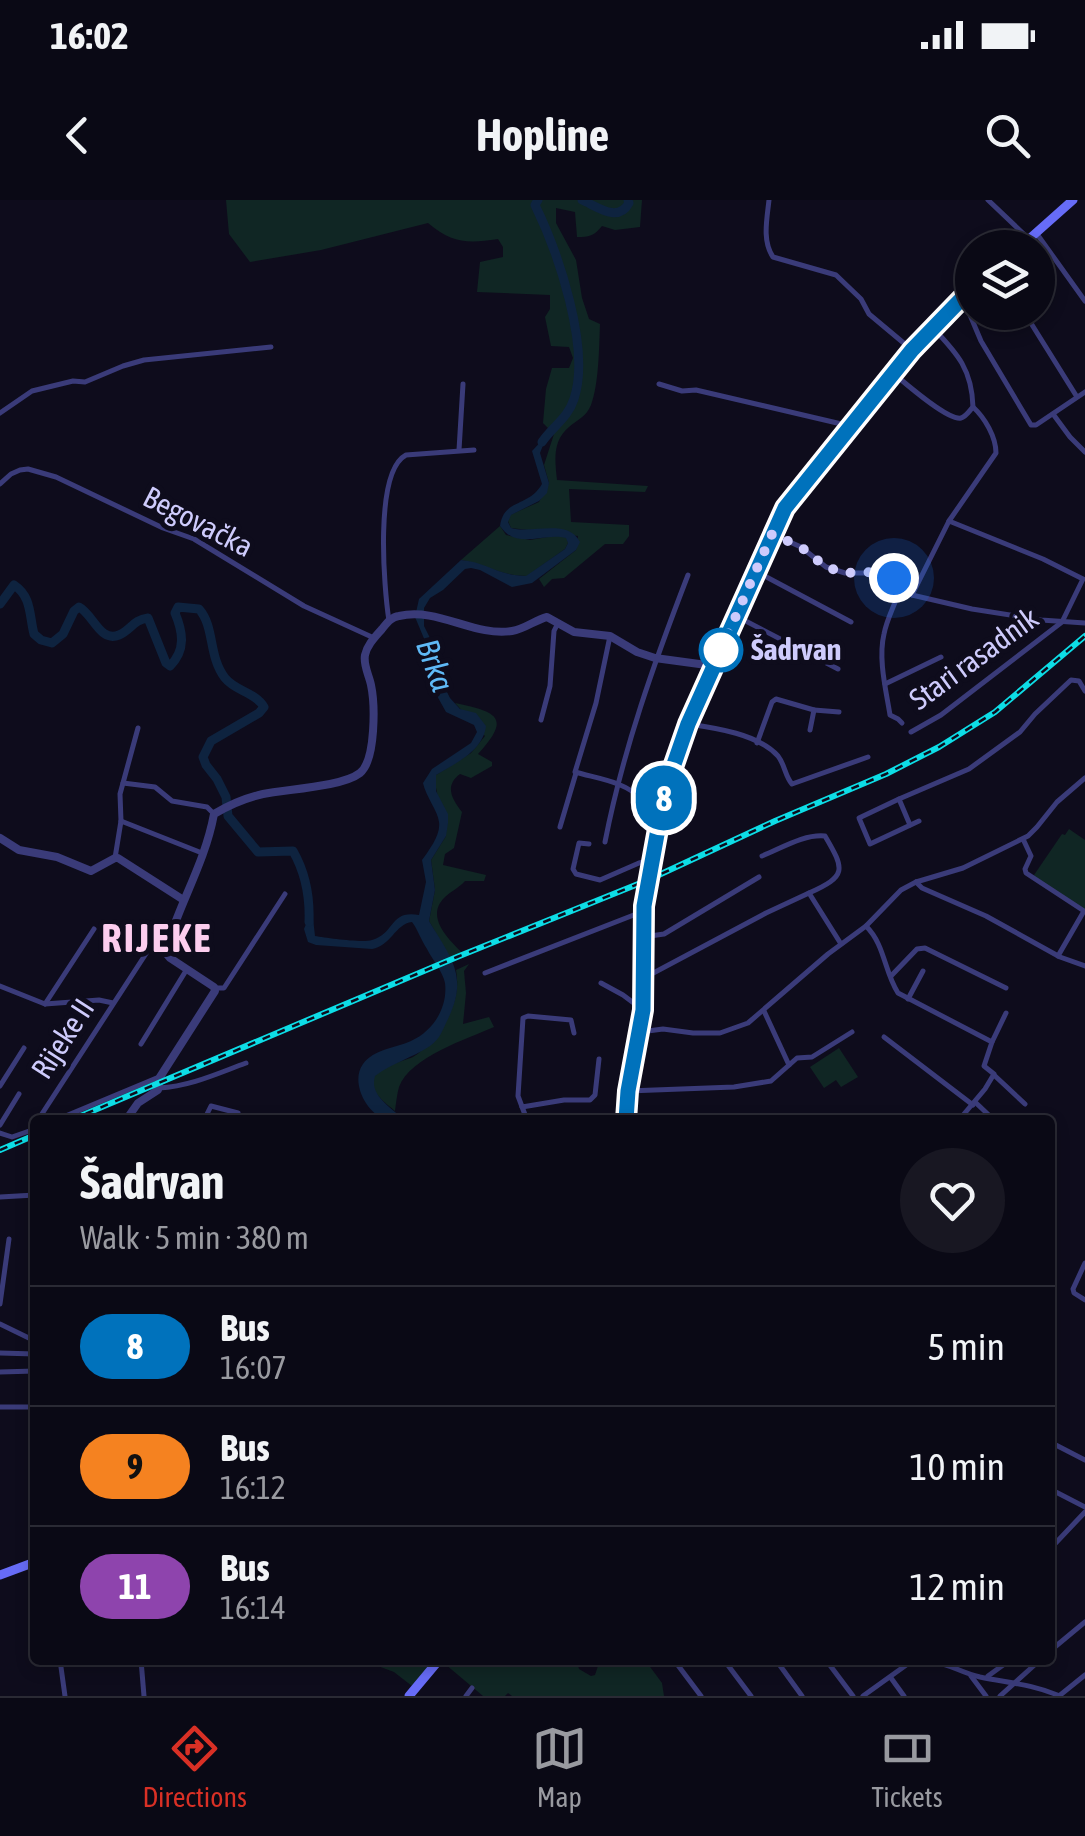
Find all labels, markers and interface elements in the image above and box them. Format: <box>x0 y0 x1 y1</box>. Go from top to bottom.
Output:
text: 16:02 <box>50 14 129 57</box>
icon: back <box>50 108 105 163</box>
icon: search <box>980 108 1035 163</box>
text: Hopline <box>476 109 609 161</box>
map controls <box>955 230 1055 330</box>
button: layers <box>955 230 1055 330</box>
street label: Begovačka <box>138 479 259 563</box>
your location <box>869 553 919 603</box>
street label: Stari rasadnik <box>902 600 1044 716</box>
marker: Šadrvan <box>700 629 742 671</box>
place label: Šadrvan <box>751 632 841 666</box>
water label: Brka <box>409 634 462 696</box>
line badge: 8 <box>632 766 696 830</box>
text: 8 <box>656 778 672 818</box>
district label: RIJEKE <box>101 915 213 960</box>
street label: Rijeke II <box>24 992 100 1085</box>
button: heart <box>900 1148 1005 1253</box>
text: Šadrvan <box>80 1154 224 1209</box>
text: Walk · 5 min · 380 m <box>80 1219 309 1256</box>
text: Bus <box>220 1306 270 1349</box>
text: 5 min <box>927 1325 1005 1368</box>
text: 8 <box>127 1326 143 1366</box>
text: 16:07 <box>220 1349 287 1386</box>
text: Bus <box>220 1426 270 1469</box>
text: 10 min <box>910 1445 1005 1488</box>
text: 9 <box>127 1446 143 1486</box>
text: 16:12 <box>220 1469 286 1506</box>
text: Bus <box>220 1546 270 1589</box>
text: 12 min <box>910 1565 1005 1608</box>
text: 11 <box>119 1566 151 1606</box>
text: 16:14 <box>220 1589 286 1626</box>
tab: Directions <box>142 1721 247 1813</box>
tab: Map <box>532 1721 587 1813</box>
tab: Tickets <box>872 1721 943 1813</box>

